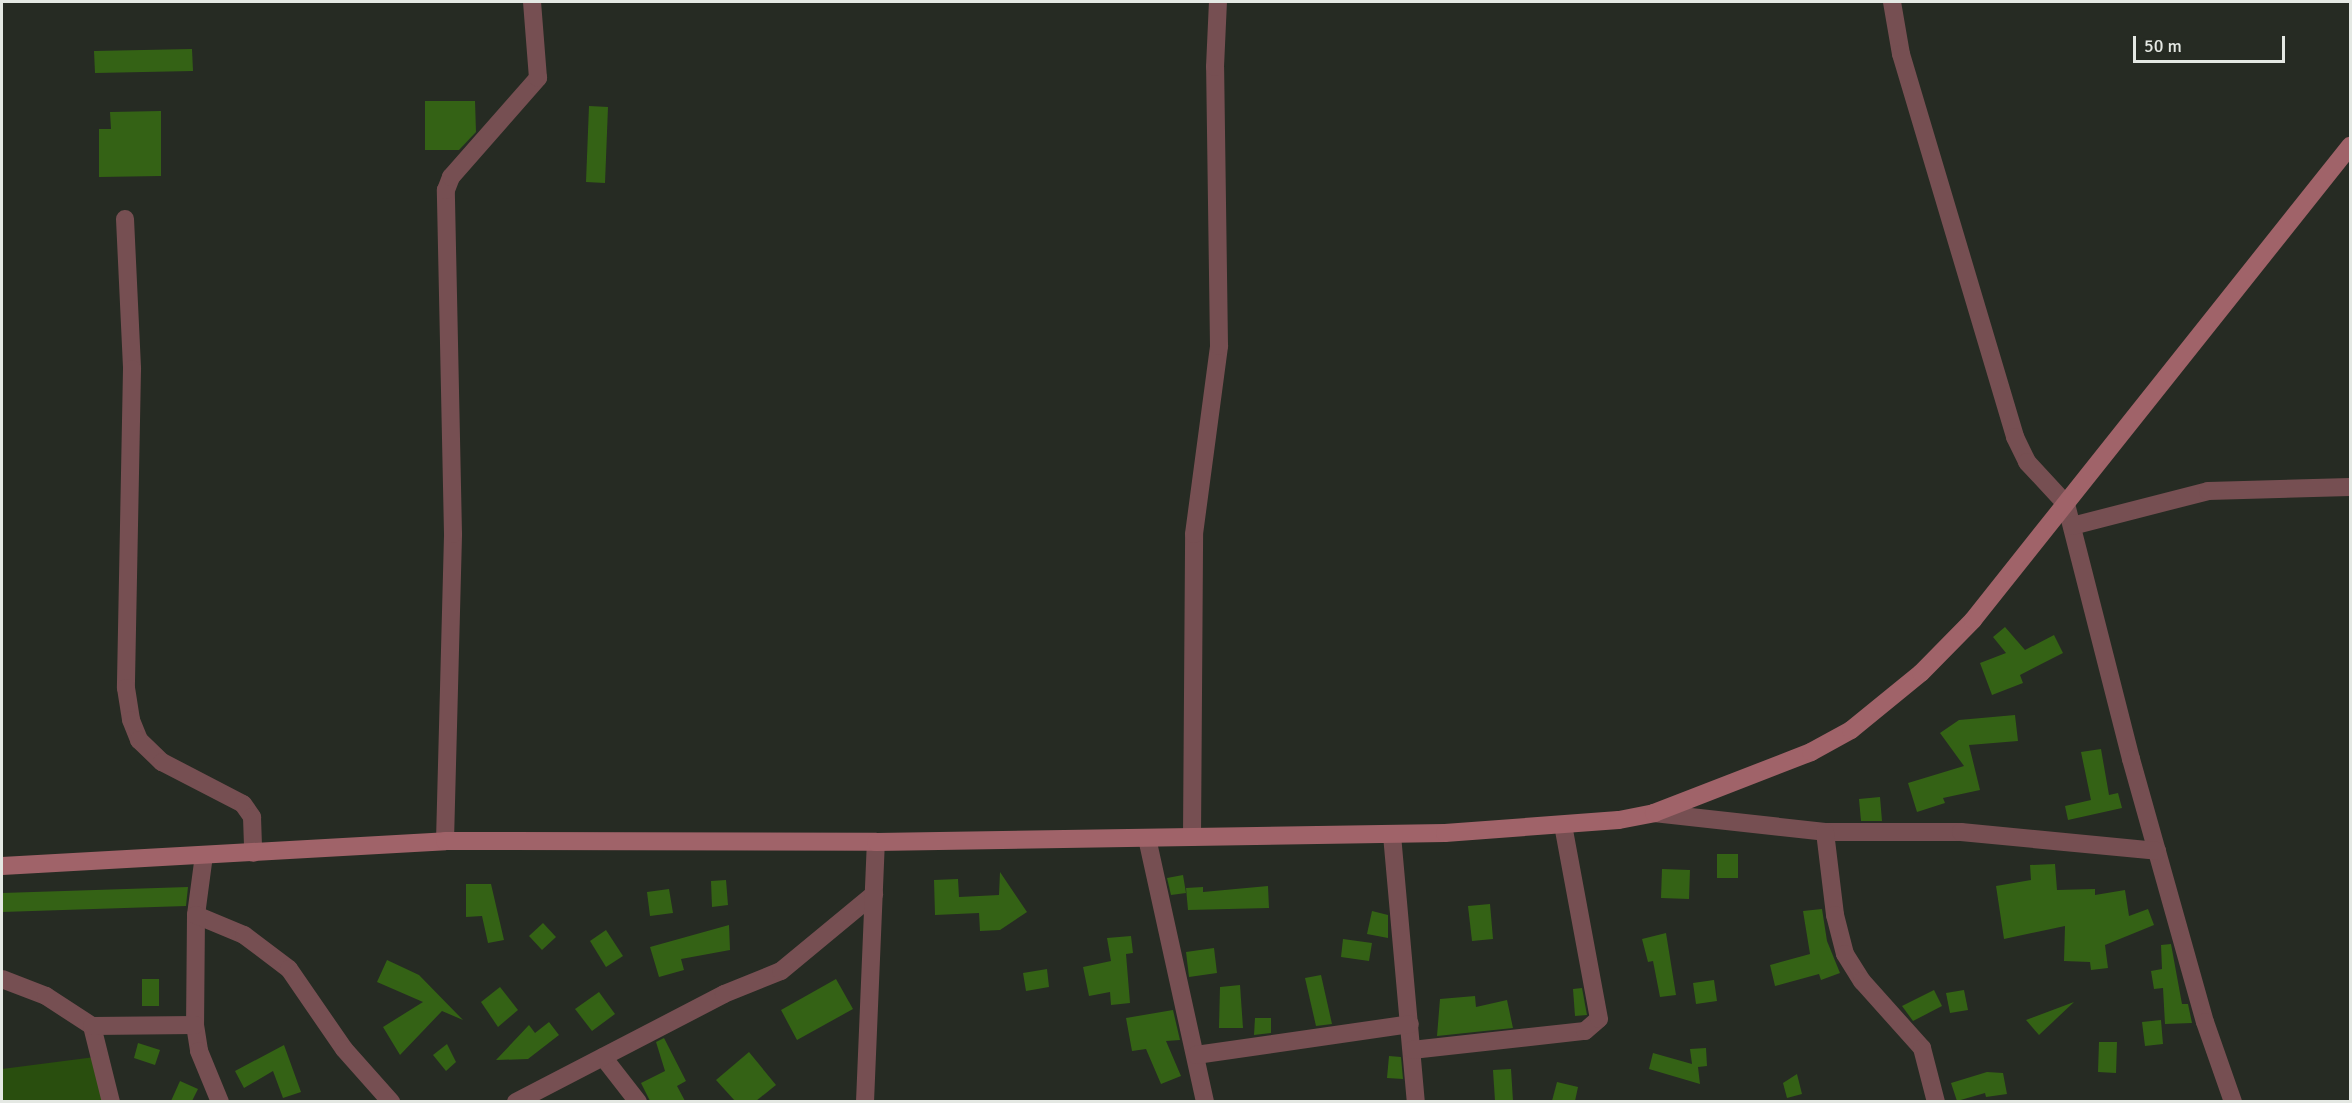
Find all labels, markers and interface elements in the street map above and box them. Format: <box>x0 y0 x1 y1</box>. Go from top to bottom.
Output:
scale bar <box>2136 24 2288 62</box>
text: 50 m <box>2144 35 2182 57</box>

